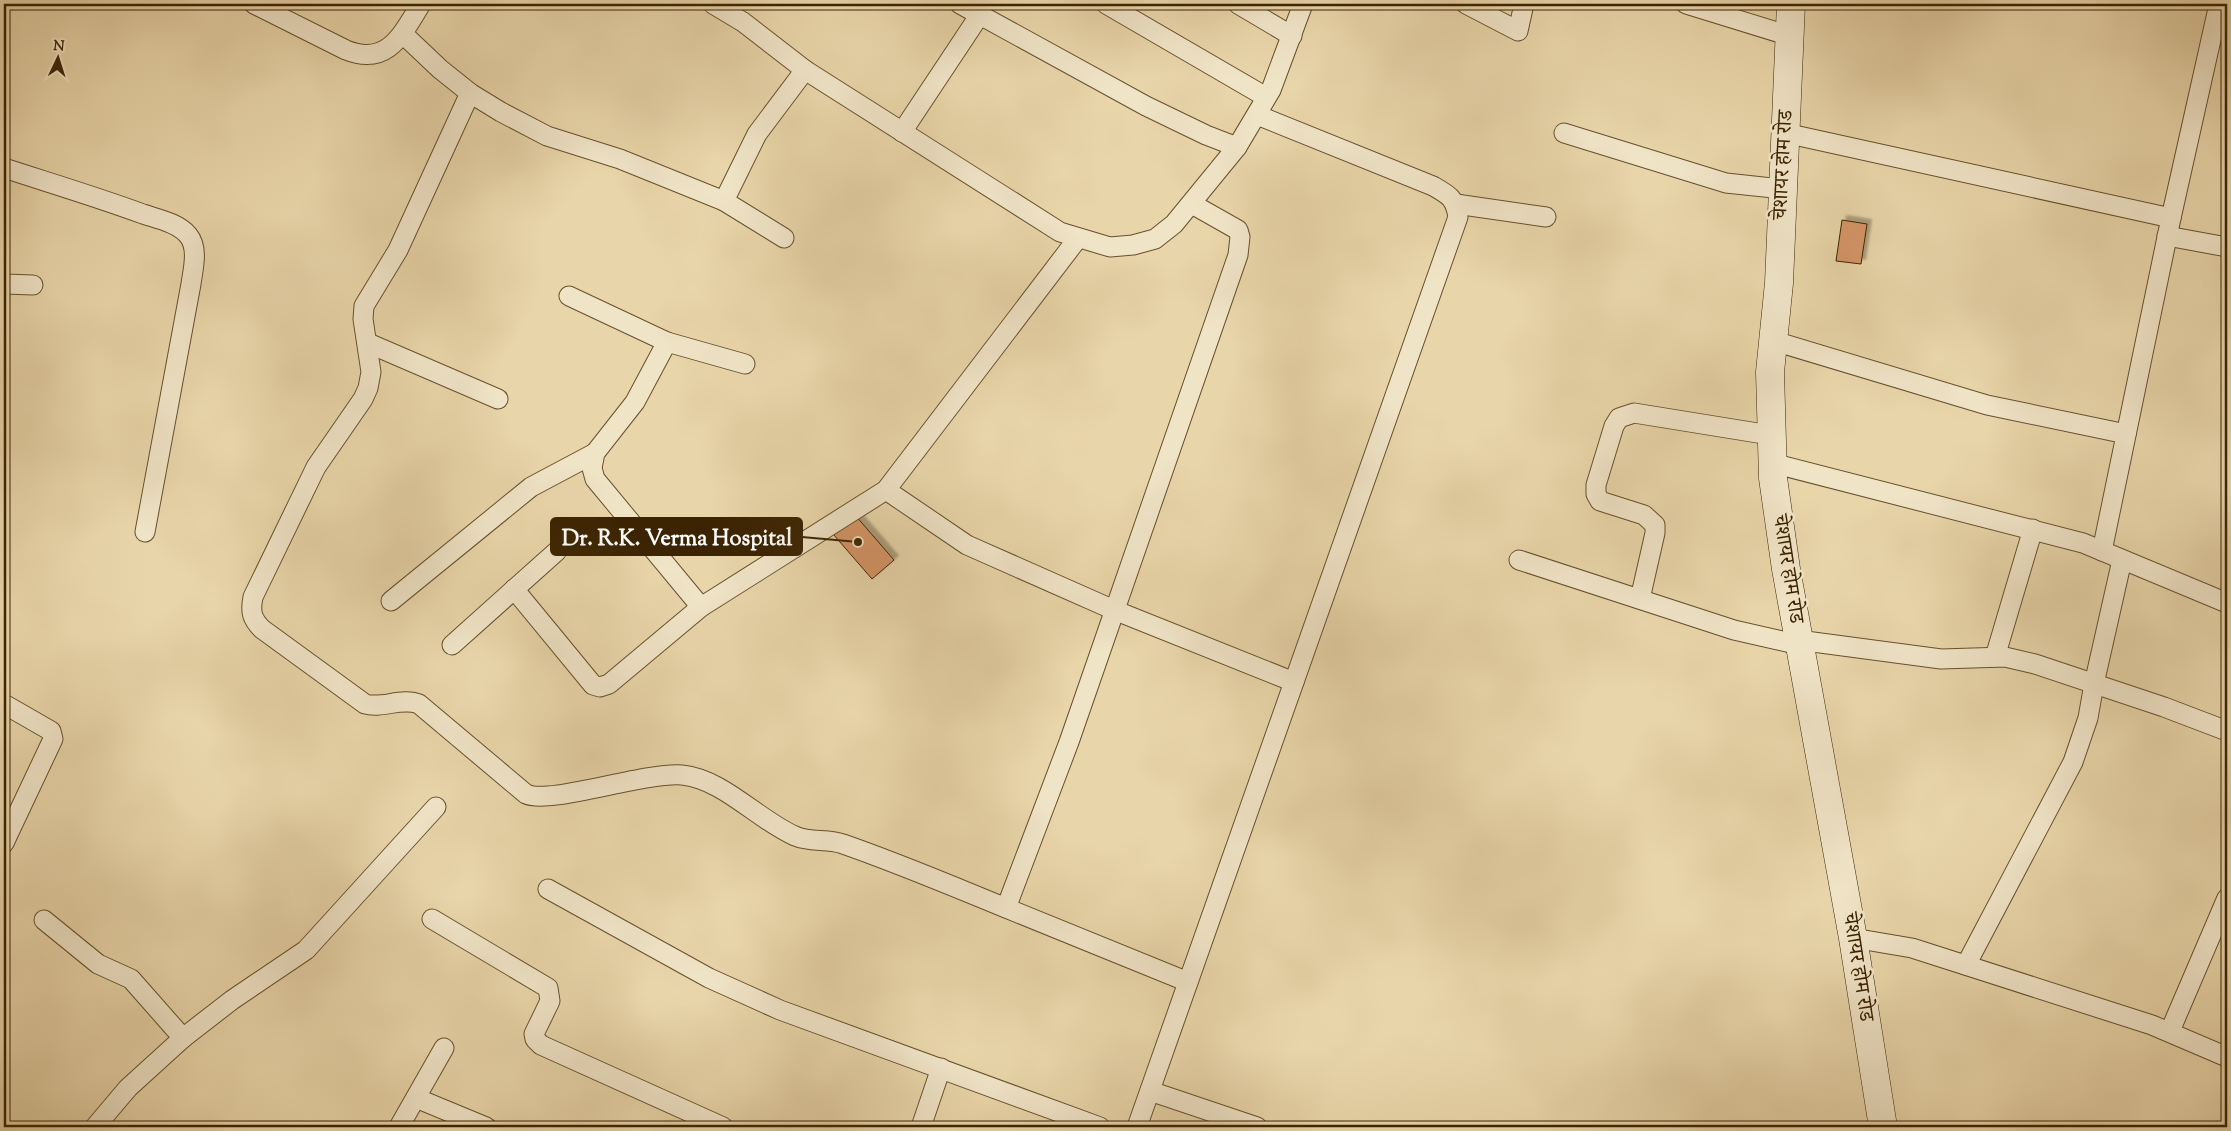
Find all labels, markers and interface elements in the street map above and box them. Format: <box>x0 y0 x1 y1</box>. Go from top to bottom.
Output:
north arrow <box>32 32 82 82</box>
text: N <box>52 37 65 57</box>
street label: चेशायर होम रोड <box>1766 108 1802 222</box>
street label: चेशायर होम रोड <box>1763 511 1811 627</box>
callout: Dr. R.K. Verma Hospital <box>551 518 802 555</box>
text: Dr. R.K. Verma Hospital <box>562 524 793 556</box>
street label: चेशायर होम रोड <box>1833 909 1881 1025</box>

